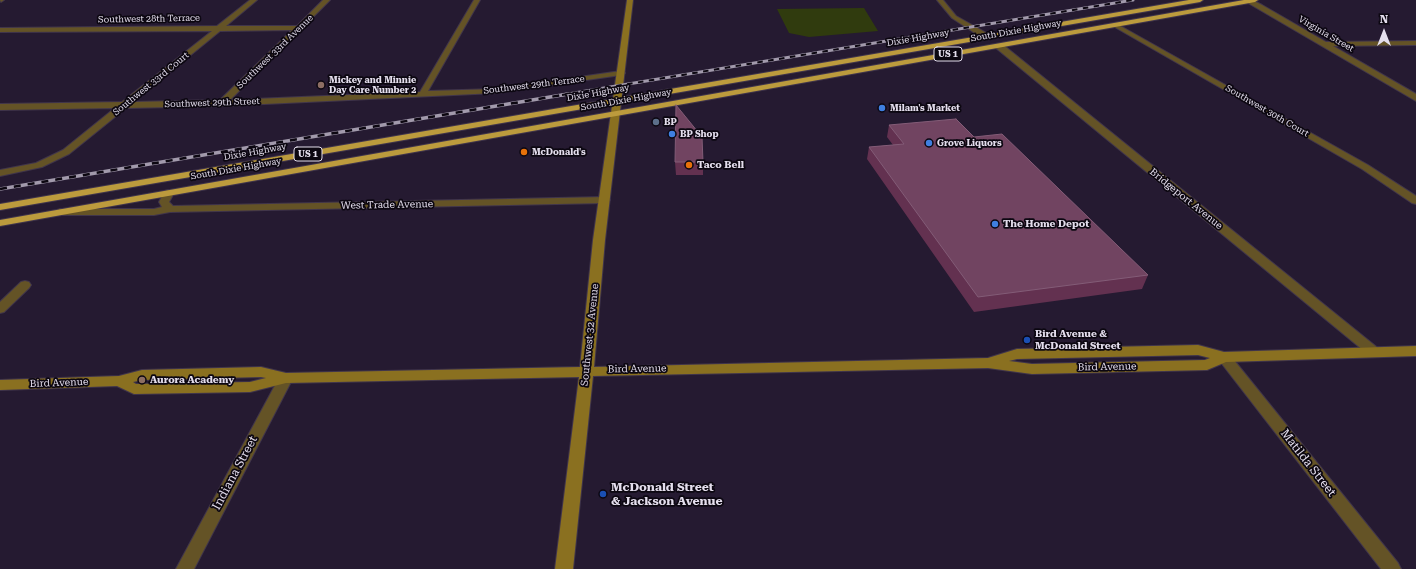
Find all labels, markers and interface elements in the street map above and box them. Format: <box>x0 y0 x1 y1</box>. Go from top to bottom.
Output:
north arrow <box>1364 12 1404 52</box>
street label: Southwest 28th Terrace <box>98 13 200 25</box>
street label: Southwest 33rd Avenue <box>235 13 315 91</box>
text: N <box>1380 13 1388 26</box>
street label: Virginia Street <box>1296 14 1356 54</box>
street label: South Dixie Highway <box>970 18 1062 44</box>
street label: Dixie Highway <box>886 27 950 49</box>
road number: US 1 <box>934 47 962 61</box>
street label: Southwest 33rd Court <box>111 50 191 118</box>
street label: Southwest 29th Terrace <box>483 73 585 97</box>
place label: Mickey and Minnie Day Care Number 2 <box>329 75 416 96</box>
marker: Mickey and Minnie Day Care Number 2 <box>316 80 326 90</box>
street label: Dixie Highway <box>566 82 630 104</box>
street label: Southwest 30th Court <box>1223 83 1311 139</box>
street label: South Dixie Highway <box>580 87 672 113</box>
street label: Southwest 29th Street <box>164 96 260 110</box>
marker: Milam's Market <box>877 103 887 113</box>
place label: Milam's Market <box>890 103 960 113</box>
marker: BP <box>651 117 661 127</box>
place label: BP <box>664 117 677 127</box>
marker: BP Shop <box>667 129 677 139</box>
place label: BP Shop <box>680 129 718 139</box>
marker: Grove Liquors <box>924 138 934 148</box>
place label: Grove Liquors <box>937 138 1002 148</box>
street label: Dixie Highway <box>223 141 287 163</box>
road number: US 1 <box>294 147 322 161</box>
marker: McDonald's <box>519 147 529 157</box>
place label: McDonald's <box>532 147 586 157</box>
street label: South Dixie Highway <box>190 156 282 182</box>
place label: Taco Bell <box>697 159 744 171</box>
marker: Taco Bell <box>684 160 694 170</box>
street label: Bridgeport Avenue <box>1147 166 1225 232</box>
street label: West Trade Avenue <box>341 198 433 212</box>
place label: The Home Depot <box>1003 218 1089 230</box>
marker: The Home Depot <box>990 219 1000 229</box>
street label: Southwest 32 Avenue <box>579 283 601 387</box>
place label: Bird Avenue & McDonald Street <box>1035 328 1121 352</box>
marker: Bird Avenue & McDonald Street <box>1022 335 1032 345</box>
street label: Bird Avenue <box>1078 360 1136 374</box>
street label: Bird Avenue <box>608 362 666 376</box>
place label: Aurora Academy <box>150 374 234 386</box>
marker: Aurora Academy <box>137 375 147 385</box>
street label: Bird Avenue <box>29 376 89 390</box>
street label: Matilda Street <box>1277 427 1339 499</box>
street label: Indiana Street <box>209 433 261 513</box>
place label: McDonald Street & Jackson Avenue <box>611 480 723 508</box>
marker: McDonald Street & Jackson Avenue <box>598 489 608 499</box>

